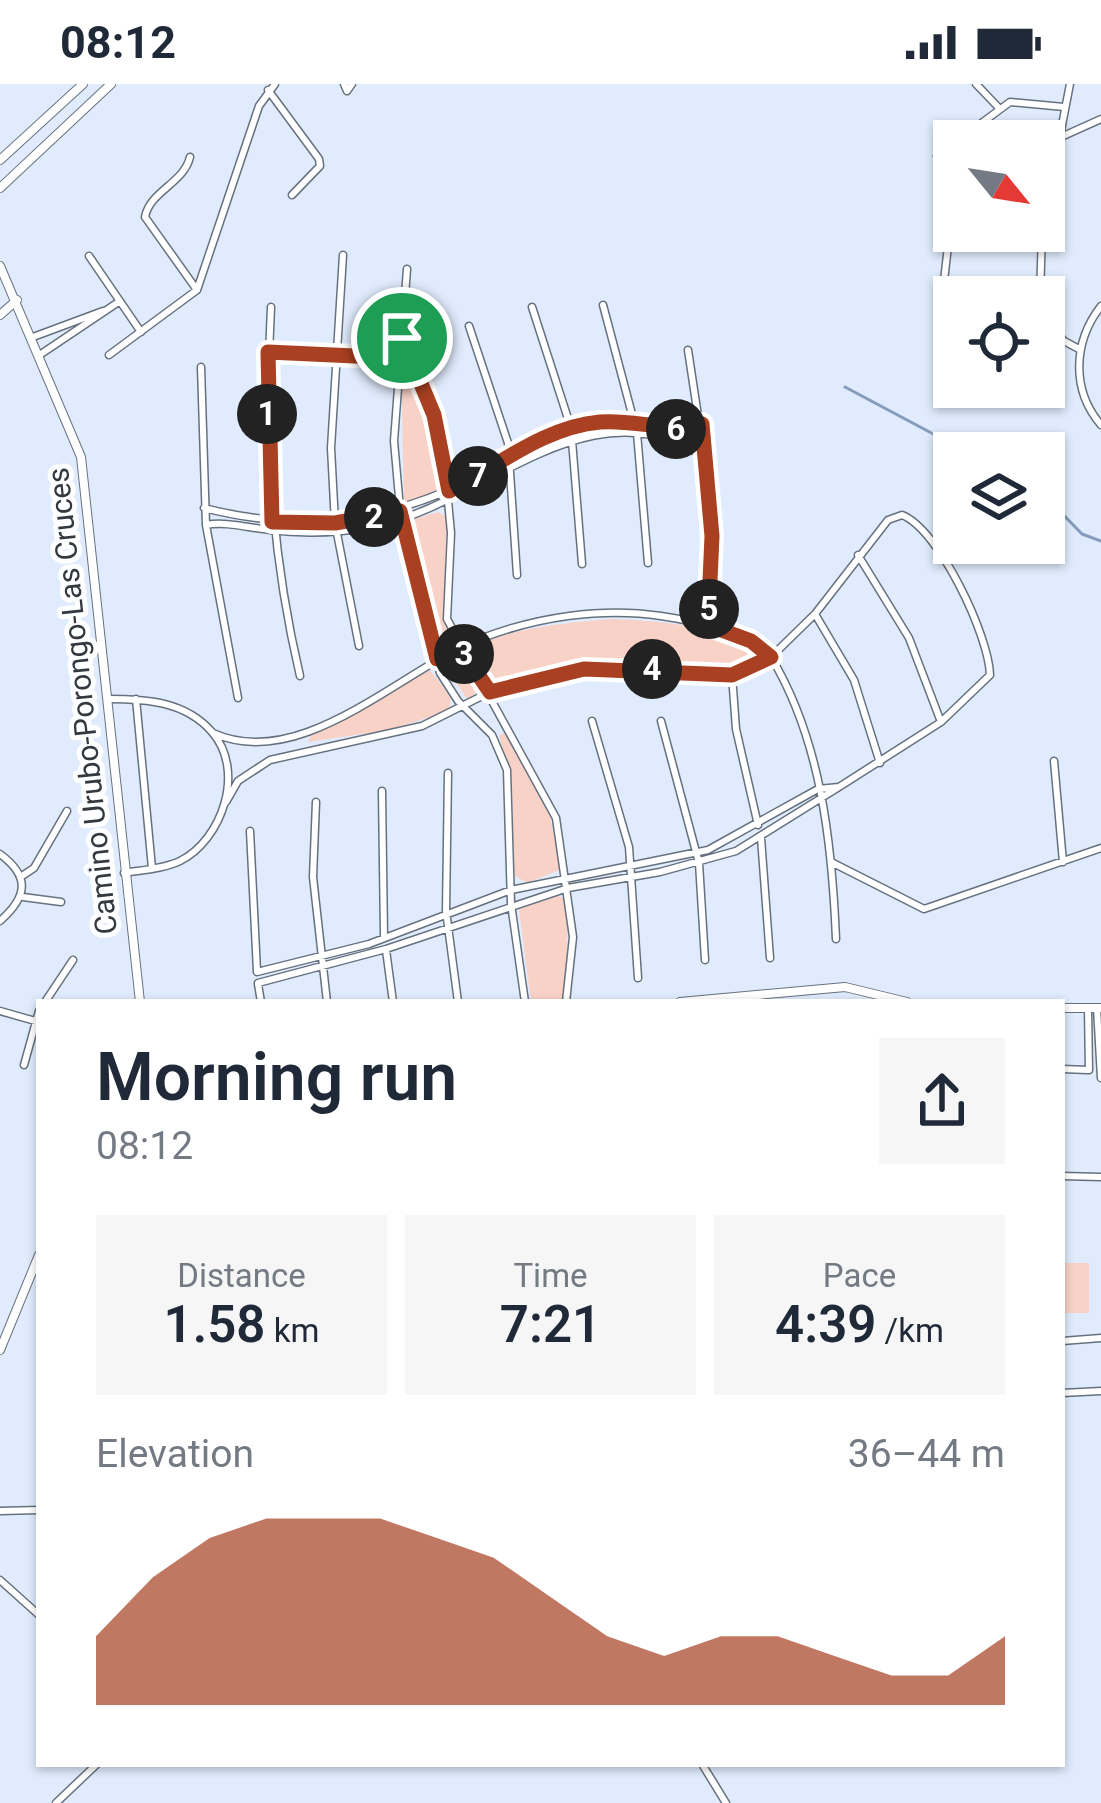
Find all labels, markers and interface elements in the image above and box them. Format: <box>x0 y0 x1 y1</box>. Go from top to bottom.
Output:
text: 08:12 <box>60 16 176 69</box>
north arrow <box>933 120 1065 252</box>
map controls <box>933 120 1065 564</box>
button: locate <box>933 276 1065 408</box>
pin <box>351 287 453 389</box>
icon: arrive <box>369 305 435 371</box>
pin: 1 <box>237 384 297 444</box>
text: 1 <box>258 394 276 433</box>
pin: 6 <box>646 399 706 459</box>
text: 6 <box>667 409 685 448</box>
button: layers <box>933 432 1065 564</box>
pin: 7 <box>448 446 508 506</box>
text: 7 <box>469 456 487 495</box>
street label: Camino Urubo-Porongo-Las Cruces <box>40 466 124 936</box>
pin: 2 <box>344 487 404 547</box>
text: 2 <box>365 497 383 536</box>
pin: 5 <box>679 579 739 639</box>
text: 5 <box>700 589 718 628</box>
pin: 3 <box>434 624 494 684</box>
text: 3 <box>455 634 473 673</box>
pin: 4 <box>622 639 682 699</box>
text: 4 <box>643 649 661 688</box>
button: share <box>879 1038 1005 1164</box>
text: Morning run <box>96 1039 457 1116</box>
text: 08:12 <box>96 1123 193 1169</box>
text: Distance <box>177 1256 306 1295</box>
text: Time <box>513 1256 588 1295</box>
text: Pace <box>823 1256 896 1295</box>
text: 1.58 <box>164 1295 266 1354</box>
text: 7:21 <box>500 1295 601 1354</box>
text: 4:39 <box>775 1295 876 1354</box>
text: km <box>266 1311 319 1350</box>
text: /km <box>876 1311 944 1350</box>
text: Elevation <box>96 1431 254 1477</box>
text: 36–44 m <box>848 1431 1005 1477</box>

